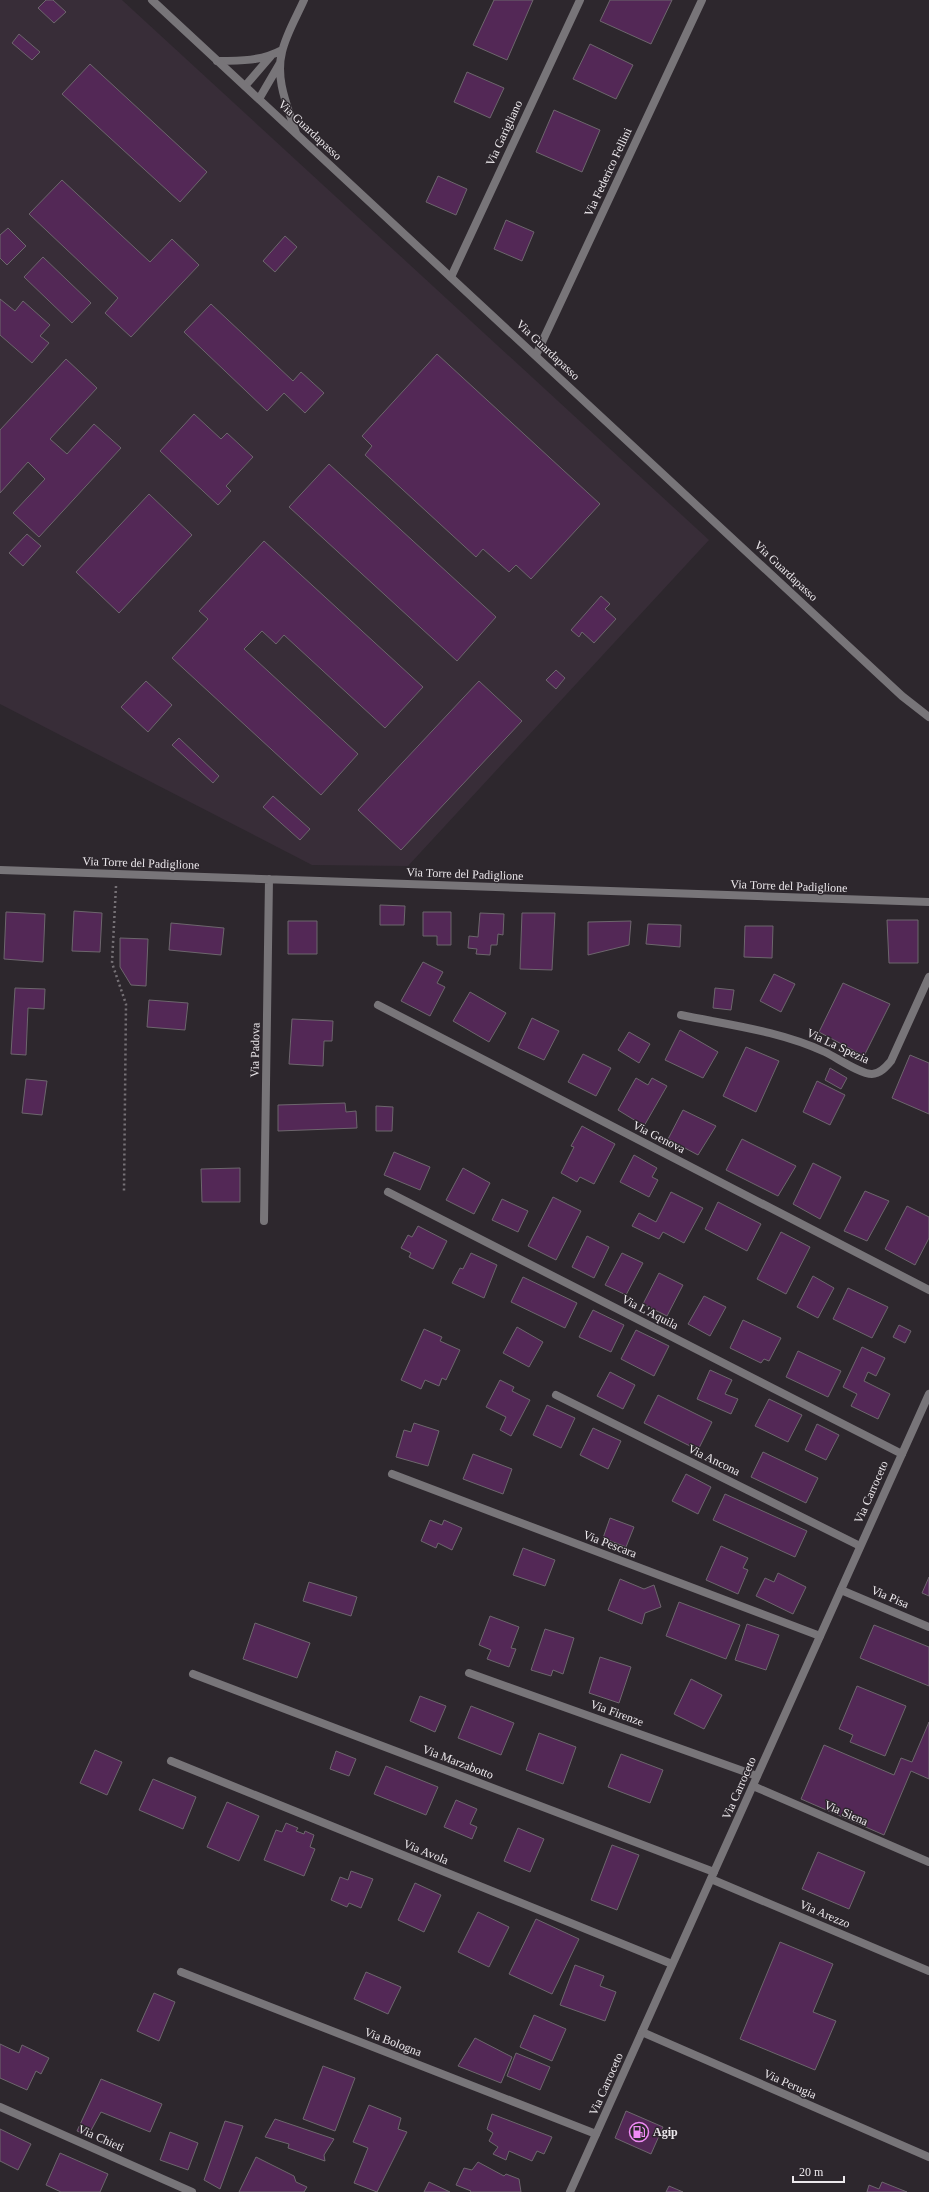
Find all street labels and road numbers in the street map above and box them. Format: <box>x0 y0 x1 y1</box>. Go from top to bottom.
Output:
street label: Via Guardapasso <box>275 97 345 163</box>
street label: Via Garigliano <box>483 98 525 168</box>
street label: Via Federico Fellini <box>581 125 635 218</box>
street label: Via Guardapasso <box>513 317 583 383</box>
street label: Via Guardapasso <box>751 538 821 604</box>
street label: Via Torre del Padiglione <box>82 854 200 872</box>
street label: Via Torre del Padiglione <box>406 865 524 883</box>
street label: Via Torre del Padiglione <box>730 877 848 895</box>
street label: Via Padova <box>248 1022 262 1078</box>
street label: Via La Spezia <box>805 1025 872 1067</box>
street label: Via Genova <box>630 1118 688 1156</box>
street label: Via L'Aquila <box>619 1292 681 1333</box>
street label: Via Ancona <box>686 1441 743 1479</box>
street label: Via Carroceto <box>851 1459 891 1525</box>
street label: Via Pescara <box>581 1527 639 1561</box>
street label: Via Pisa <box>869 1583 912 1611</box>
street label: Via Firenze <box>588 1697 646 1729</box>
street label: Via Marzabotto <box>421 1742 495 1782</box>
street label: Via Carroceto <box>719 1755 759 1821</box>
street label: Via Siena <box>822 1798 871 1829</box>
street label: Via Avola <box>401 1837 451 1868</box>
street label: Via Arezzo <box>798 1897 852 1931</box>
street label: Via Bologna <box>362 2025 424 2060</box>
street label: Via Carroceto <box>586 2051 626 2117</box>
street label: Via Perugia <box>761 2066 819 2102</box>
street label: Via Chieti <box>76 2122 127 2155</box>

